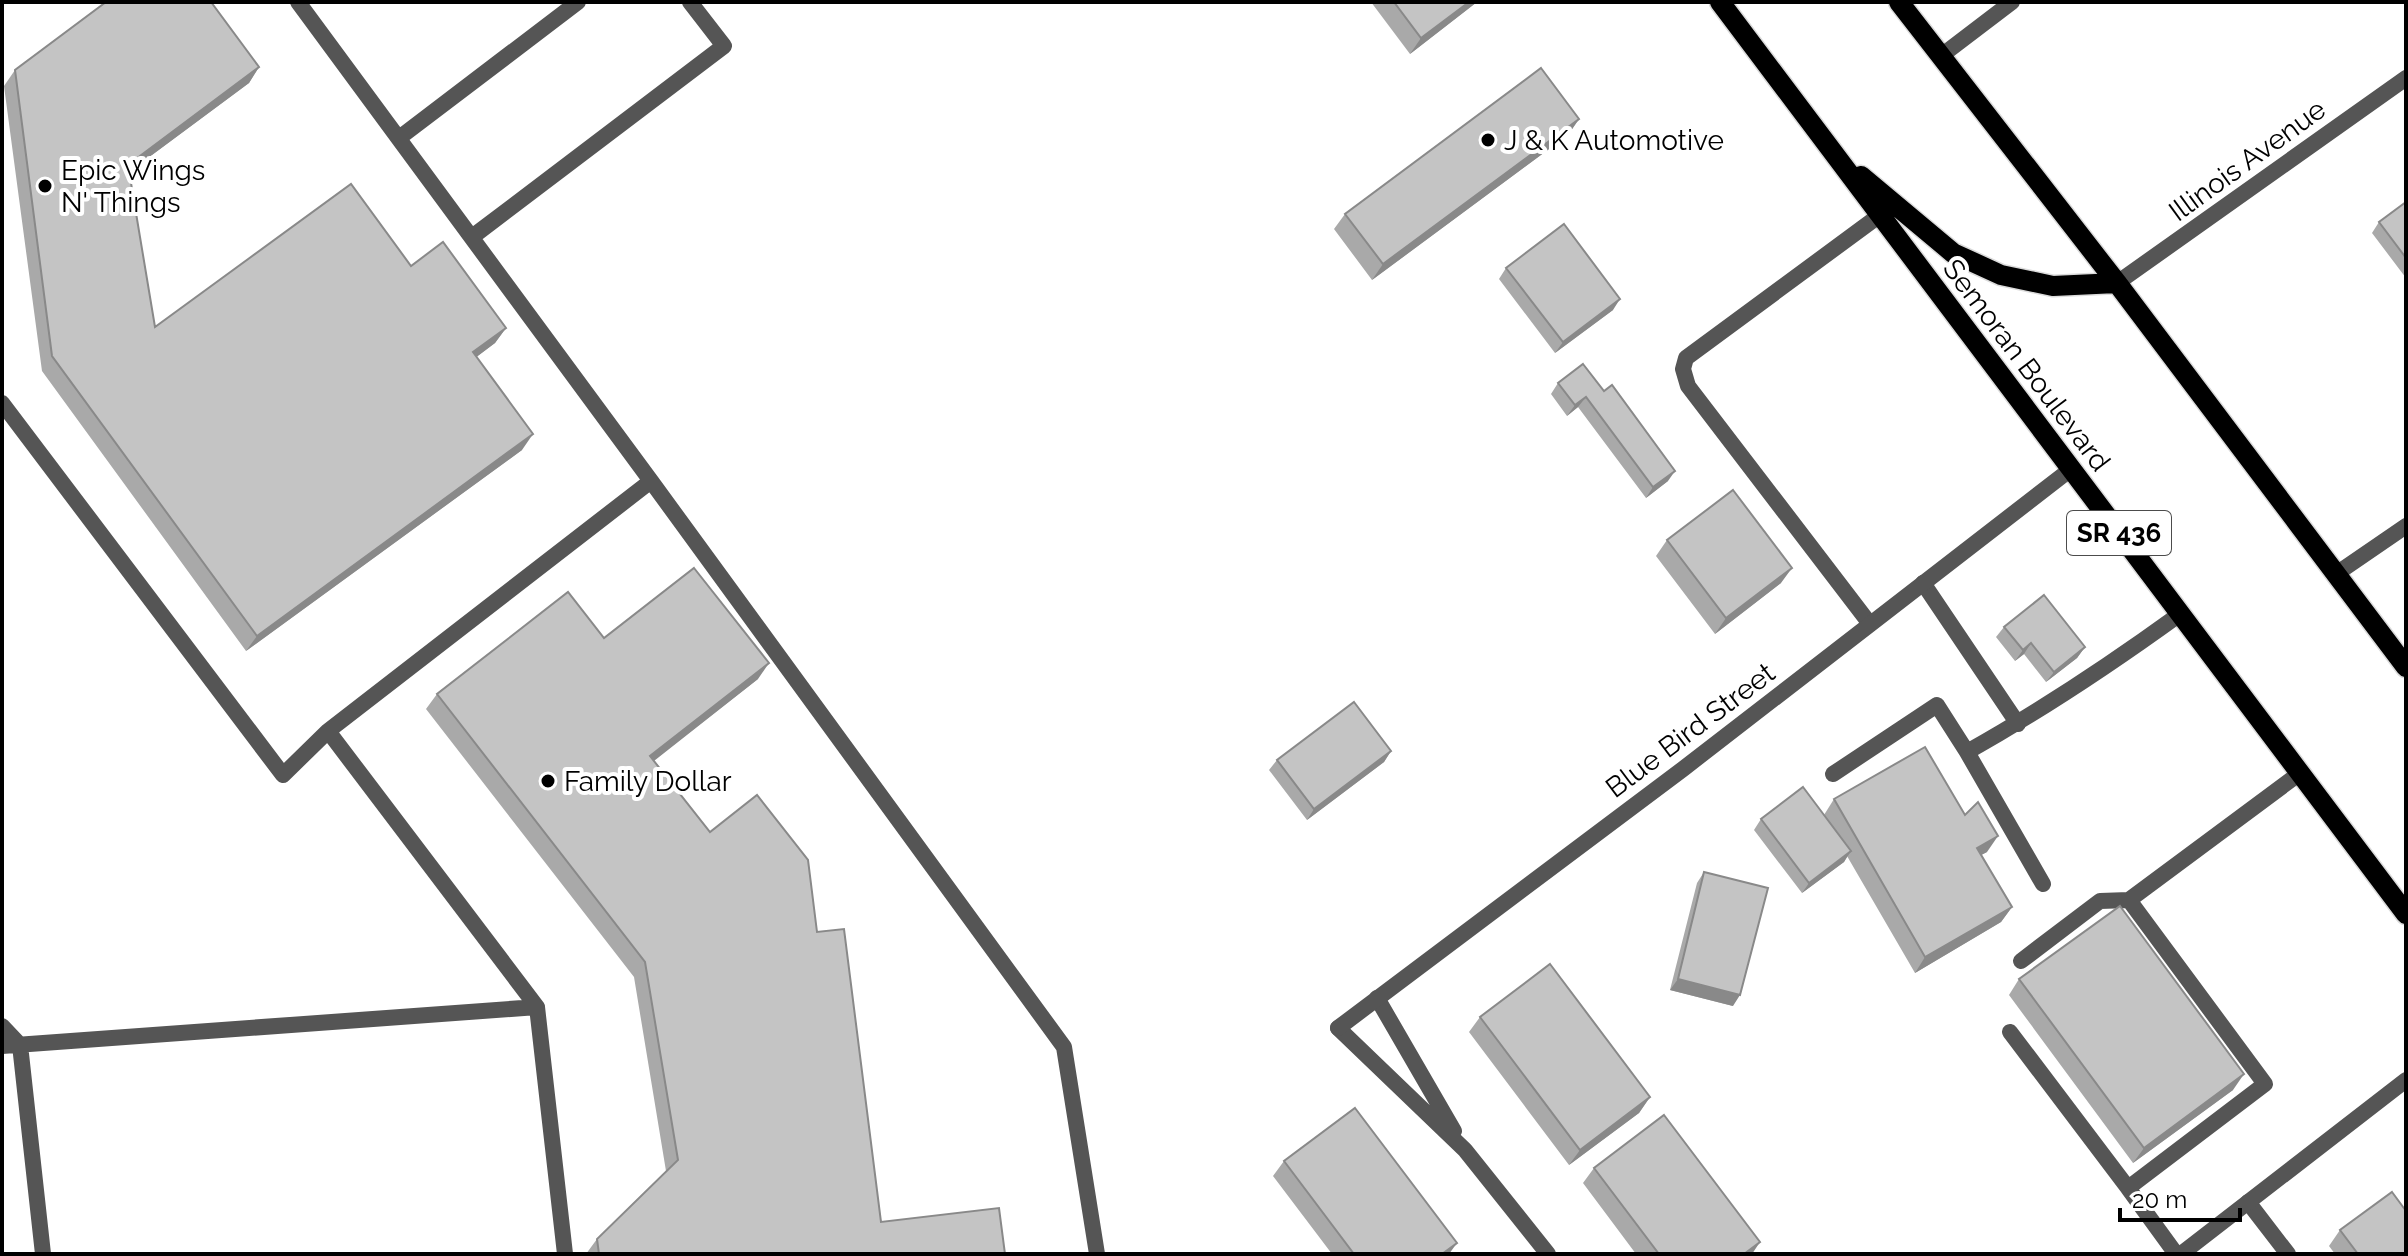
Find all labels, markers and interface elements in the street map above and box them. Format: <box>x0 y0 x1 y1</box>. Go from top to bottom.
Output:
street label: Illinois Avenue <box>2163 93 2332 228</box>
place label: J & K Automotive <box>1504 124 1724 157</box>
marker: J & K Automotive <box>1479 131 1497 149</box>
place label: Epic Wings N' Things <box>61 154 205 219</box>
marker: Epic Wings N' Things <box>36 177 54 195</box>
street label: Semoran Boulevard <box>1936 253 2117 478</box>
road number: SR 436 <box>2067 511 2171 555</box>
street label: Blue Bird Street <box>1599 656 1782 805</box>
place label: Family Dollar <box>564 765 732 798</box>
marker: Family Dollar <box>539 772 557 790</box>
scale bar <box>2120 1172 2240 1222</box>
text: 20 m <box>2132 1185 2187 1214</box>

